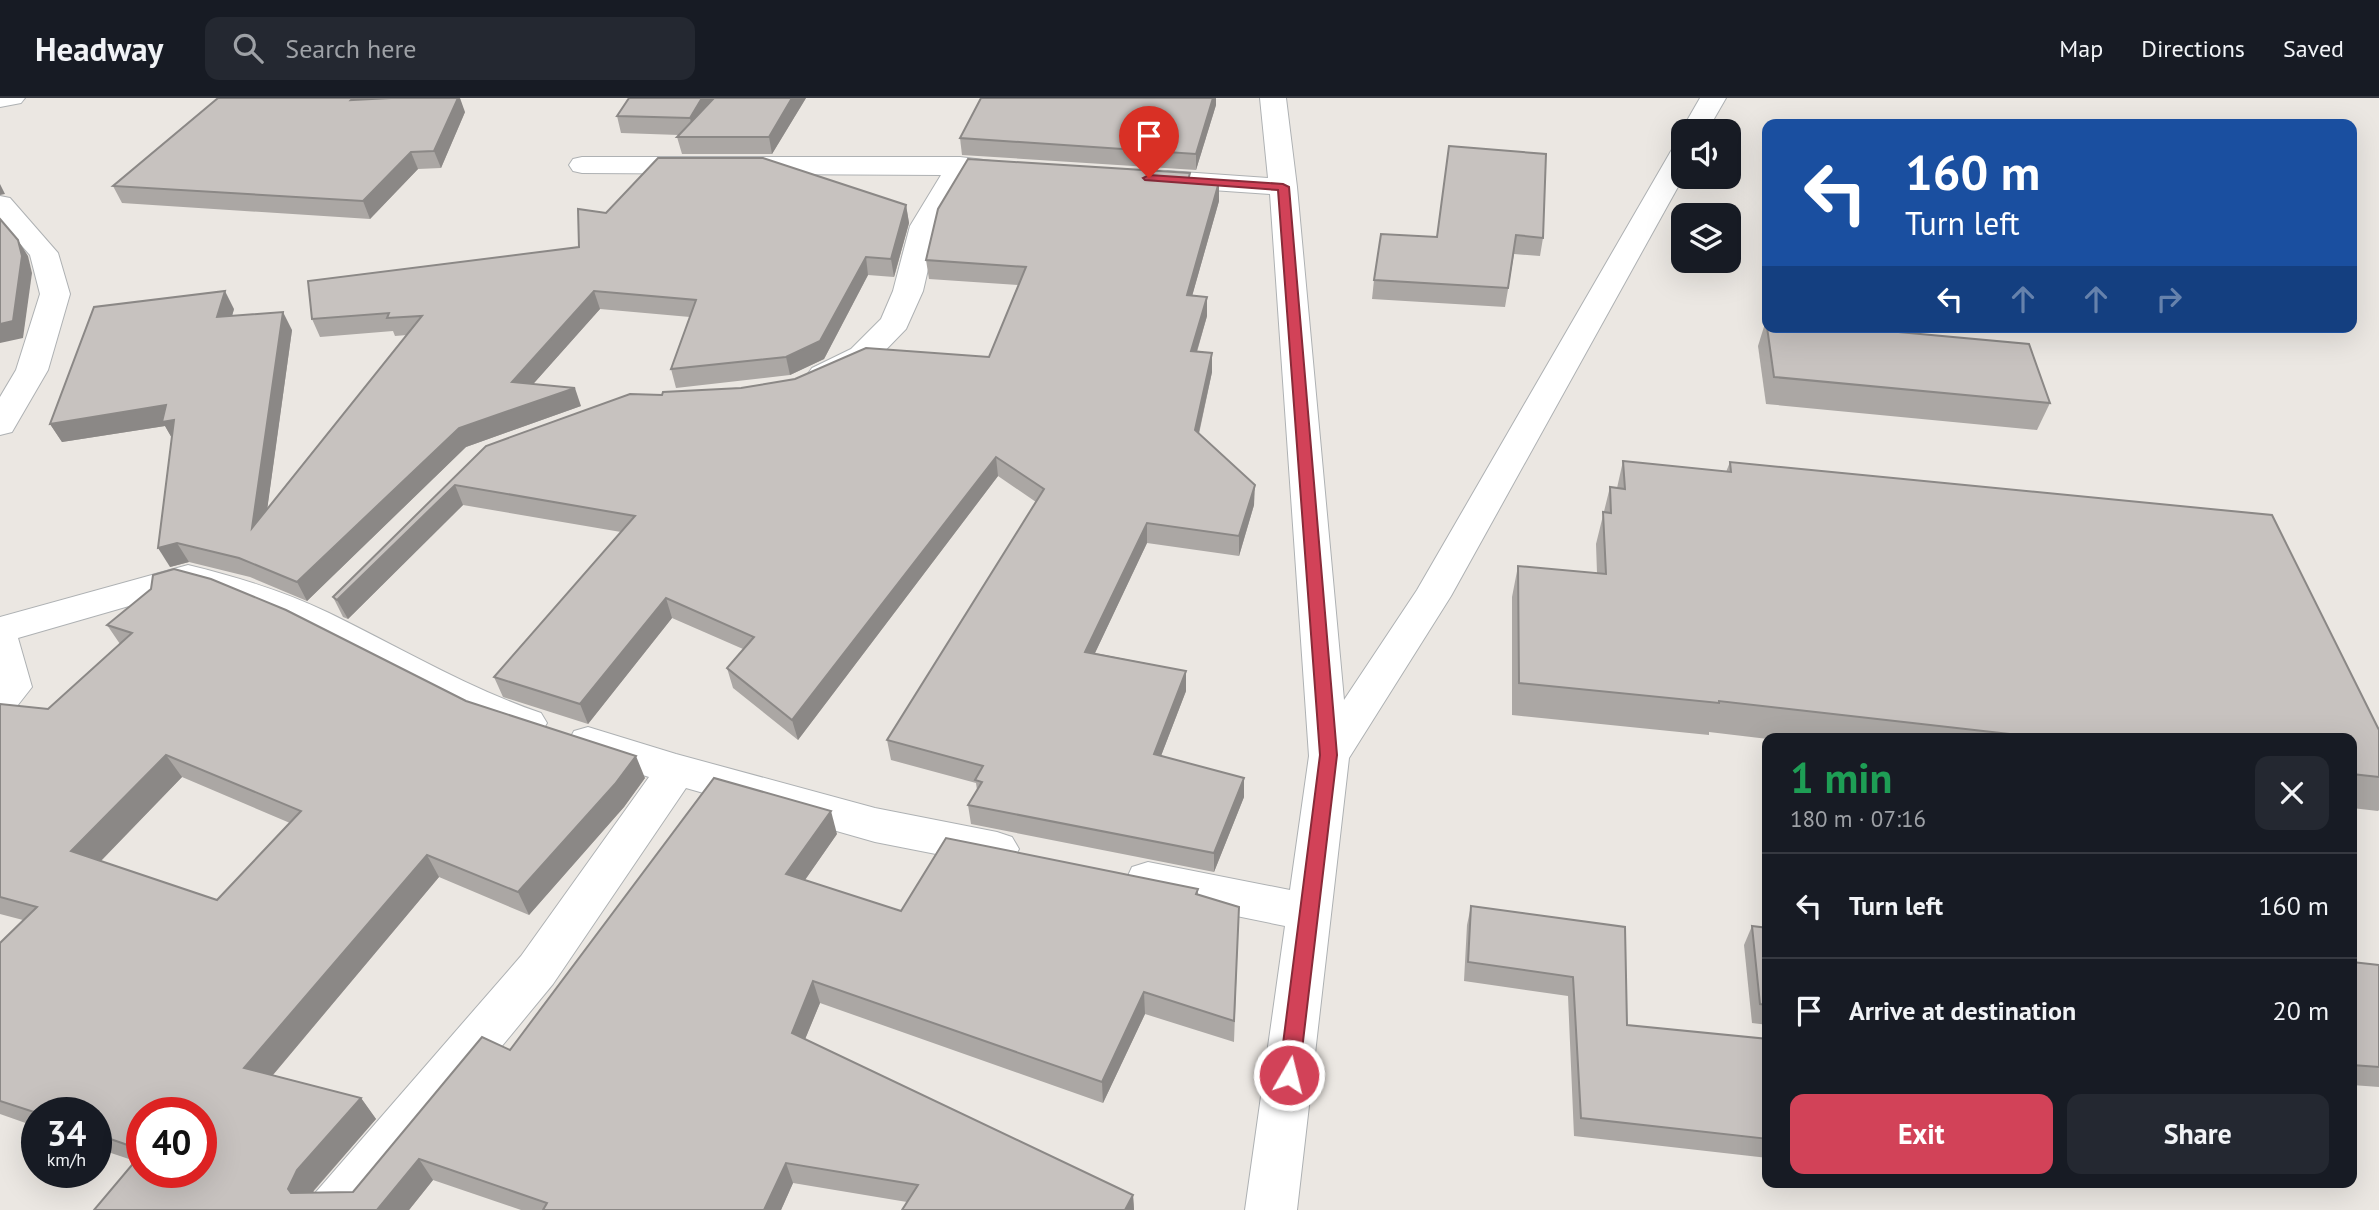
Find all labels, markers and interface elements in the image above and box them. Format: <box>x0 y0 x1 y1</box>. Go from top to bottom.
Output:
search box <box>205 17 695 80</box>
text: Headway <box>35 27 163 70</box>
icon: search <box>229 29 267 67</box>
text: Search here <box>285 32 416 65</box>
text: Map <box>2059 33 2103 64</box>
text: Directions <box>2141 33 2245 64</box>
text: Saved <box>2283 33 2344 64</box>
pin <box>1119 106 1179 178</box>
icon: arrive <box>1130 117 1168 155</box>
map controls <box>1671 119 1741 273</box>
button: sound <box>1671 119 1741 189</box>
text: 160 m <box>1905 140 2040 204</box>
icon: left <box>1790 147 1881 238</box>
text: Turn left <box>1905 202 2020 244</box>
button: layers <box>1671 203 1741 273</box>
icon: left <box>1931 280 1969 318</box>
icon: ahead <box>2004 280 2042 318</box>
icon: ahead <box>2077 280 2115 318</box>
icon: right <box>2150 280 2188 318</box>
text: 1 min <box>1790 750 1892 805</box>
button: close <box>2255 756 2329 830</box>
text: 180 m · 07:16 <box>1790 804 1926 833</box>
icon: left <box>1790 887 1828 925</box>
text: Turn left <box>1849 889 1943 922</box>
text: 160 m <box>2258 889 2329 922</box>
icon: arrive <box>1790 992 1828 1030</box>
text: Arrive at destination <box>1849 994 2076 1027</box>
text: 20 m <box>2273 994 2329 1027</box>
position arrow <box>1252 1038 1326 1112</box>
button: Exit <box>1790 1094 2053 1174</box>
button: Share <box>2067 1094 2329 1174</box>
speed limit sign: 40 <box>126 1097 217 1188</box>
text: 34 <box>47 1110 86 1156</box>
text: km/h <box>47 1148 86 1171</box>

